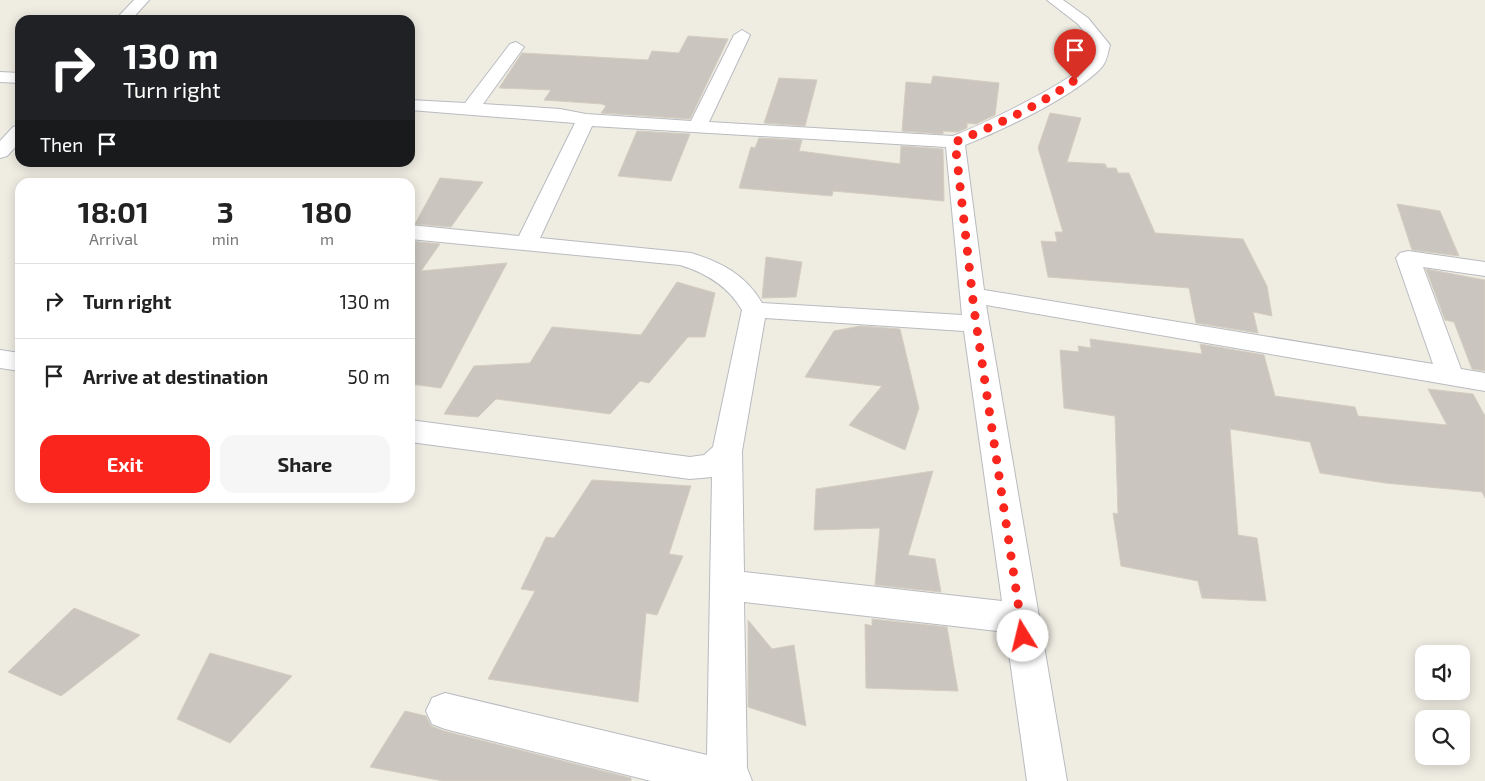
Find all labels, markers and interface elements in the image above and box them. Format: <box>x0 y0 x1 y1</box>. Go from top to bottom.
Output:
pin <box>1054 29 1096 80</box>
text: 130 m <box>123 34 218 76</box>
icon: right <box>40 35 105 100</box>
icon: arrive <box>1061 36 1089 64</box>
text: Turn right <box>123 76 221 102</box>
icon: arrive <box>93 130 121 158</box>
text: Then <box>40 133 83 156</box>
text: 18:01 <box>78 193 149 229</box>
text: 3 <box>217 193 234 229</box>
text: 180 <box>302 193 352 229</box>
text: Arrival <box>89 229 138 248</box>
text: min <box>212 229 239 248</box>
text: m <box>320 229 334 248</box>
icon: right <box>40 287 68 315</box>
text: Turn right <box>83 290 171 313</box>
text: 130 m <box>340 290 390 313</box>
icon: arrive <box>40 362 68 390</box>
text: Arrive at destination <box>83 365 268 388</box>
text: 50 m <box>347 365 390 388</box>
button: Exit <box>40 435 210 493</box>
button: Share <box>220 435 390 493</box>
position arrow <box>996 609 1048 661</box>
map controls <box>1415 645 1470 765</box>
button: sound <box>1415 645 1470 700</box>
button: search <box>1415 710 1470 765</box>

